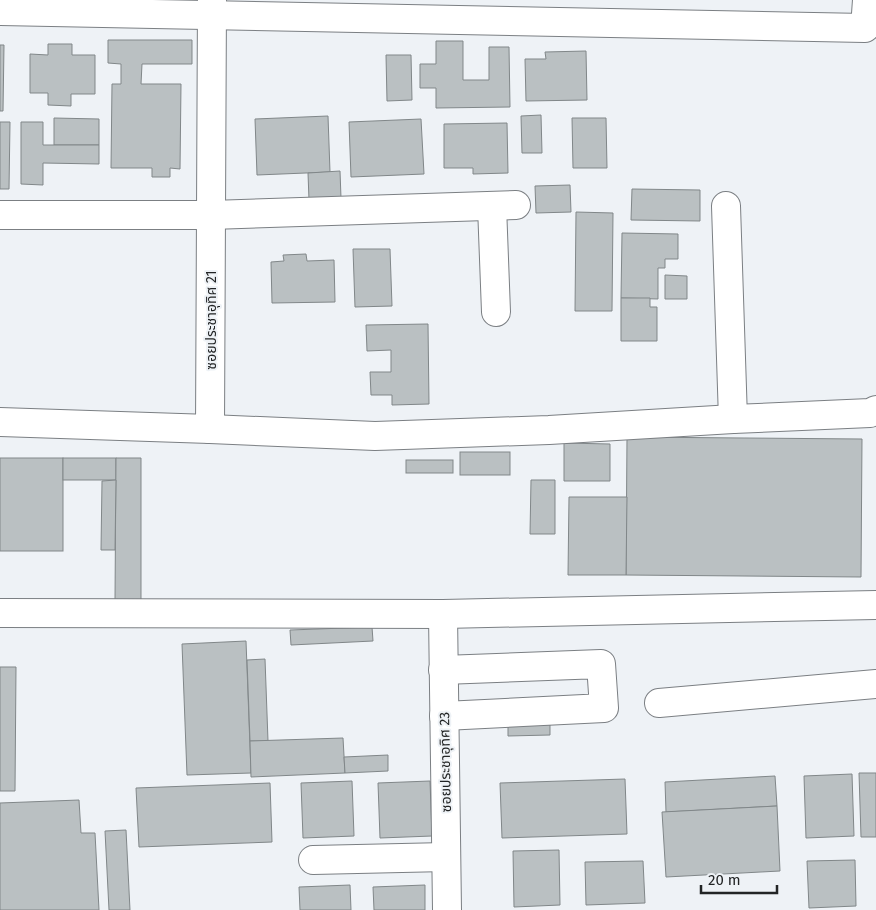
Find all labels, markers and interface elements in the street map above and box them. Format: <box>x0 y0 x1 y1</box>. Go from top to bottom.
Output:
street label: ซอยประชาอุทิศ 21 <box>203 270 220 370</box>
street label: ซอยประชาอุทิศ 23 <box>436 712 455 812</box>
scale bar <box>701 862 777 894</box>
text: 20 m <box>708 871 741 889</box>

